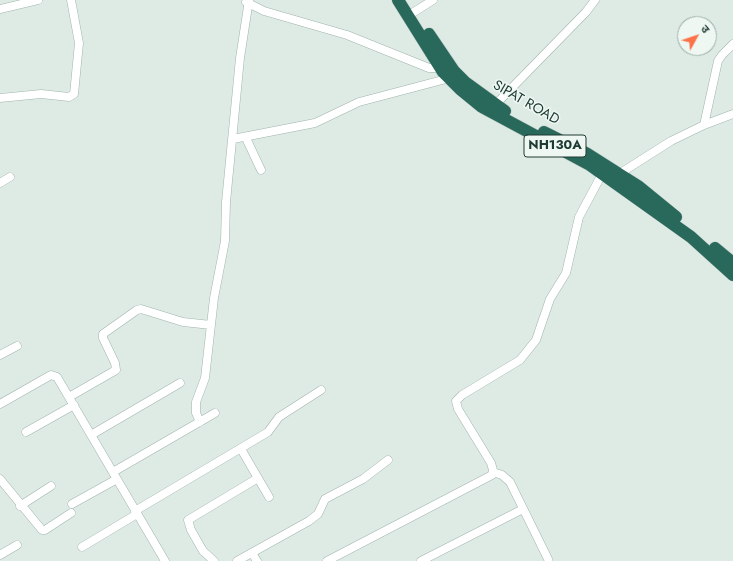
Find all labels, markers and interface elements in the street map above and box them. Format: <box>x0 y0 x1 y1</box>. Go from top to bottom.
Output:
north arrow <box>677 16 717 56</box>
text: उ <box>697 21 714 37</box>
street label: SIPAT ROAD <box>490 77 562 129</box>
road number: NH130A <box>524 135 586 157</box>

